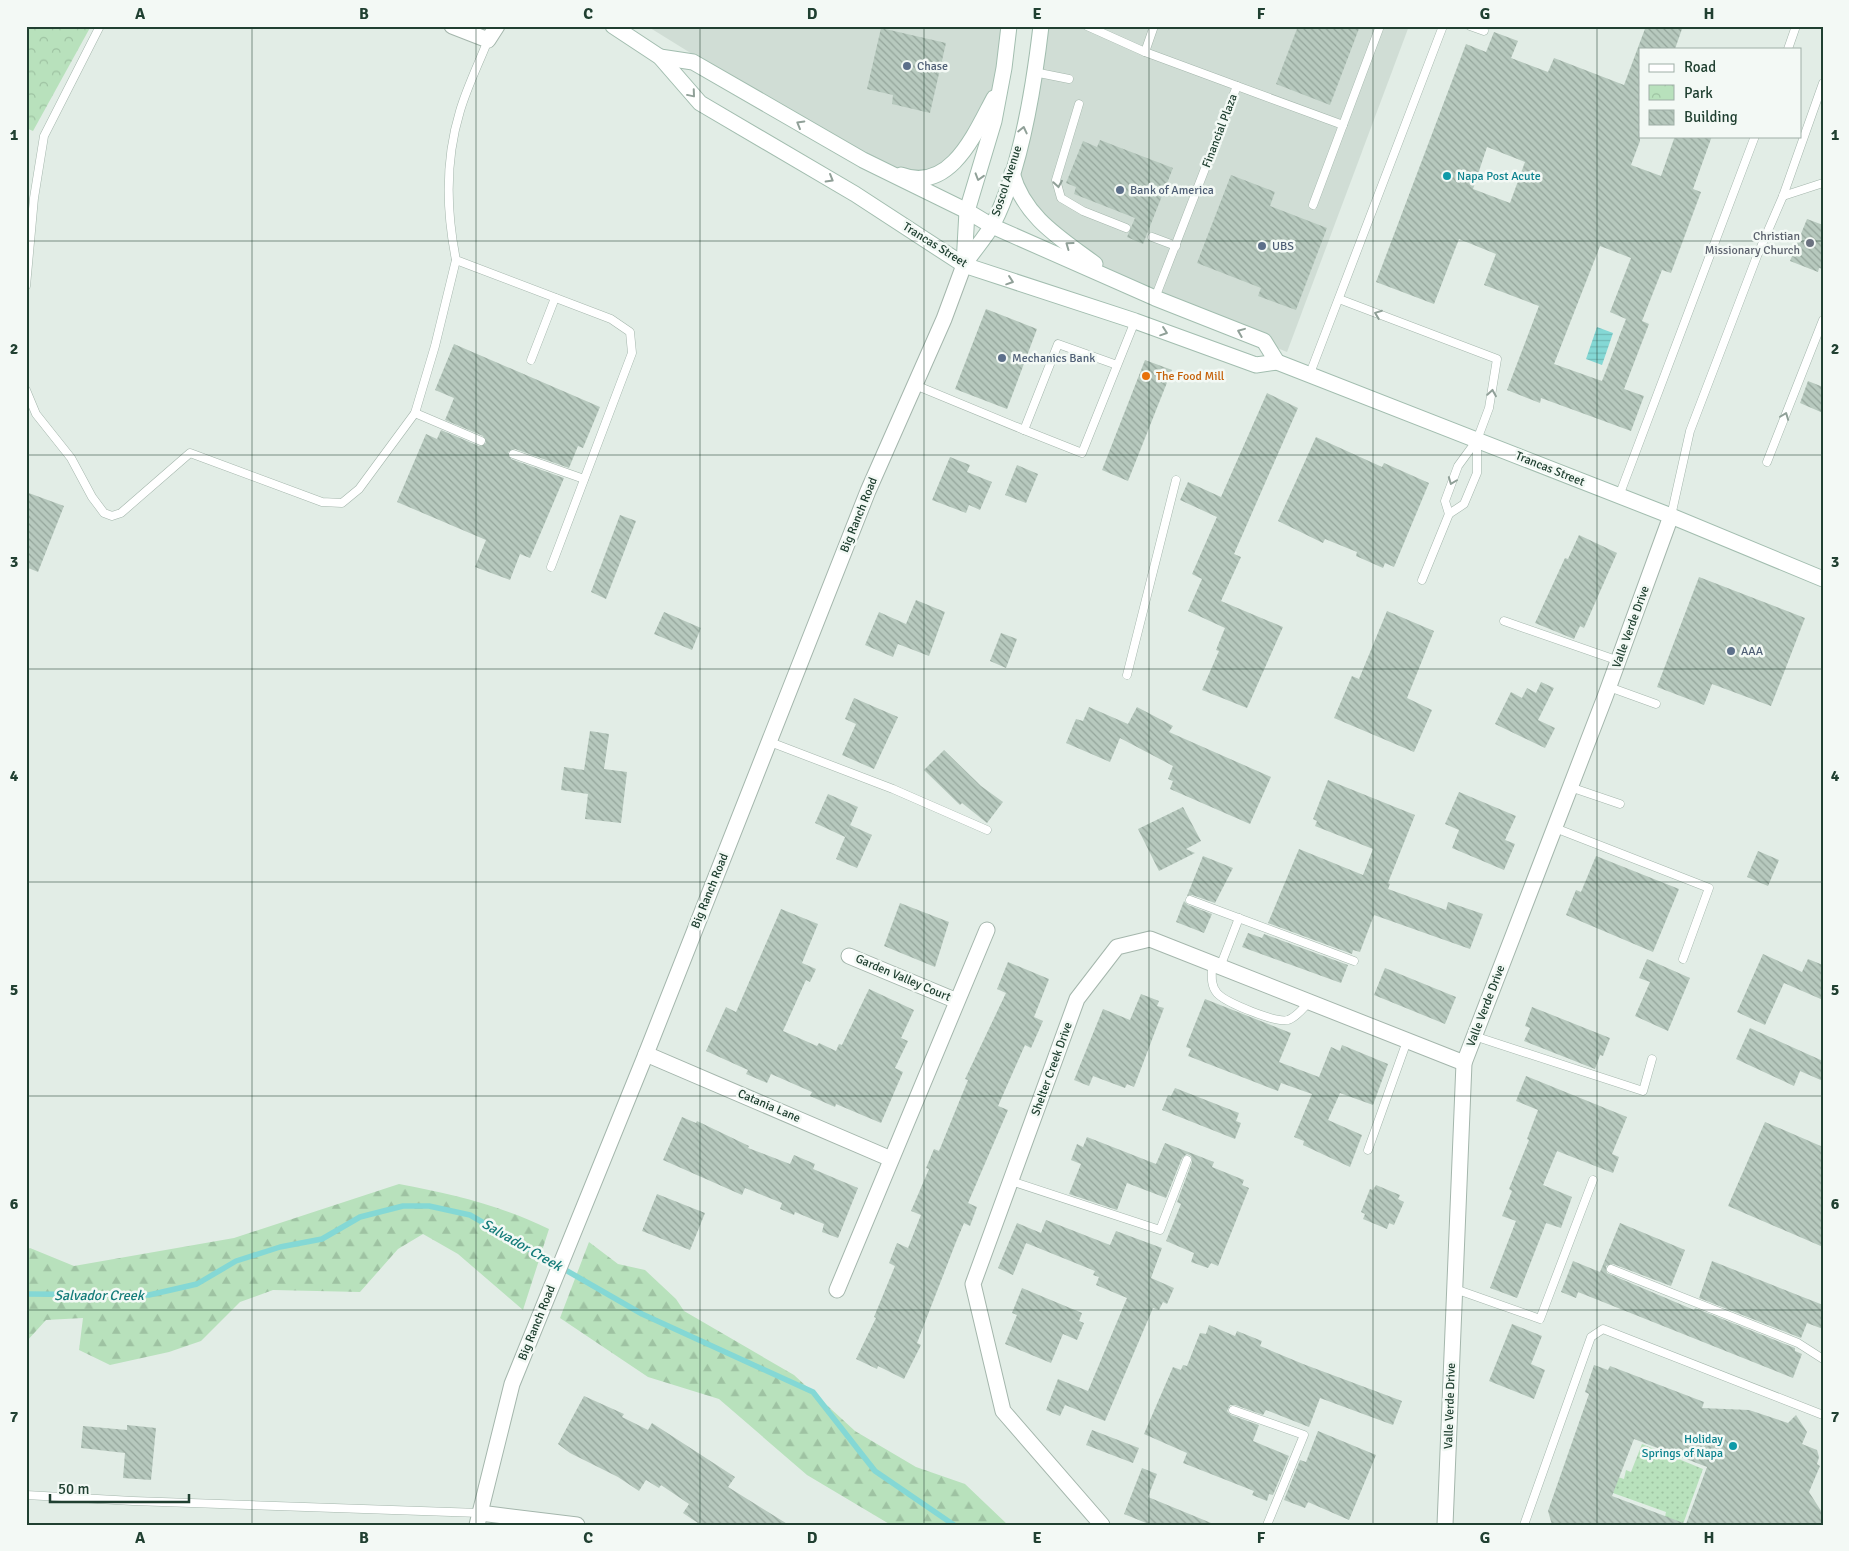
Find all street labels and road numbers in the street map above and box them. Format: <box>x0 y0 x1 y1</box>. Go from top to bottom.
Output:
street label: Financial Plaza <box>1199 92 1241 170</box>
street label: Soscol Avenue <box>988 144 1026 218</box>
street label: Trancas Street <box>900 219 970 271</box>
street label: Trancas Street <box>1513 448 1587 490</box>
street label: Big Ranch Road <box>837 475 881 555</box>
street label: Valle Verde Drive <box>1609 584 1653 670</box>
street label: Big Ranch Road <box>688 851 732 931</box>
street label: Garden Valley Court <box>853 951 953 1005</box>
street label: Valle Verde Drive <box>1464 963 1508 1049</box>
street label: Shelter Creek Drive <box>1028 1020 1076 1118</box>
street label: Catania Lane <box>735 1086 803 1126</box>
street label: Big Ranch Road <box>515 1283 559 1363</box>
street label: Valle Verde Drive <box>1441 1363 1459 1449</box>

